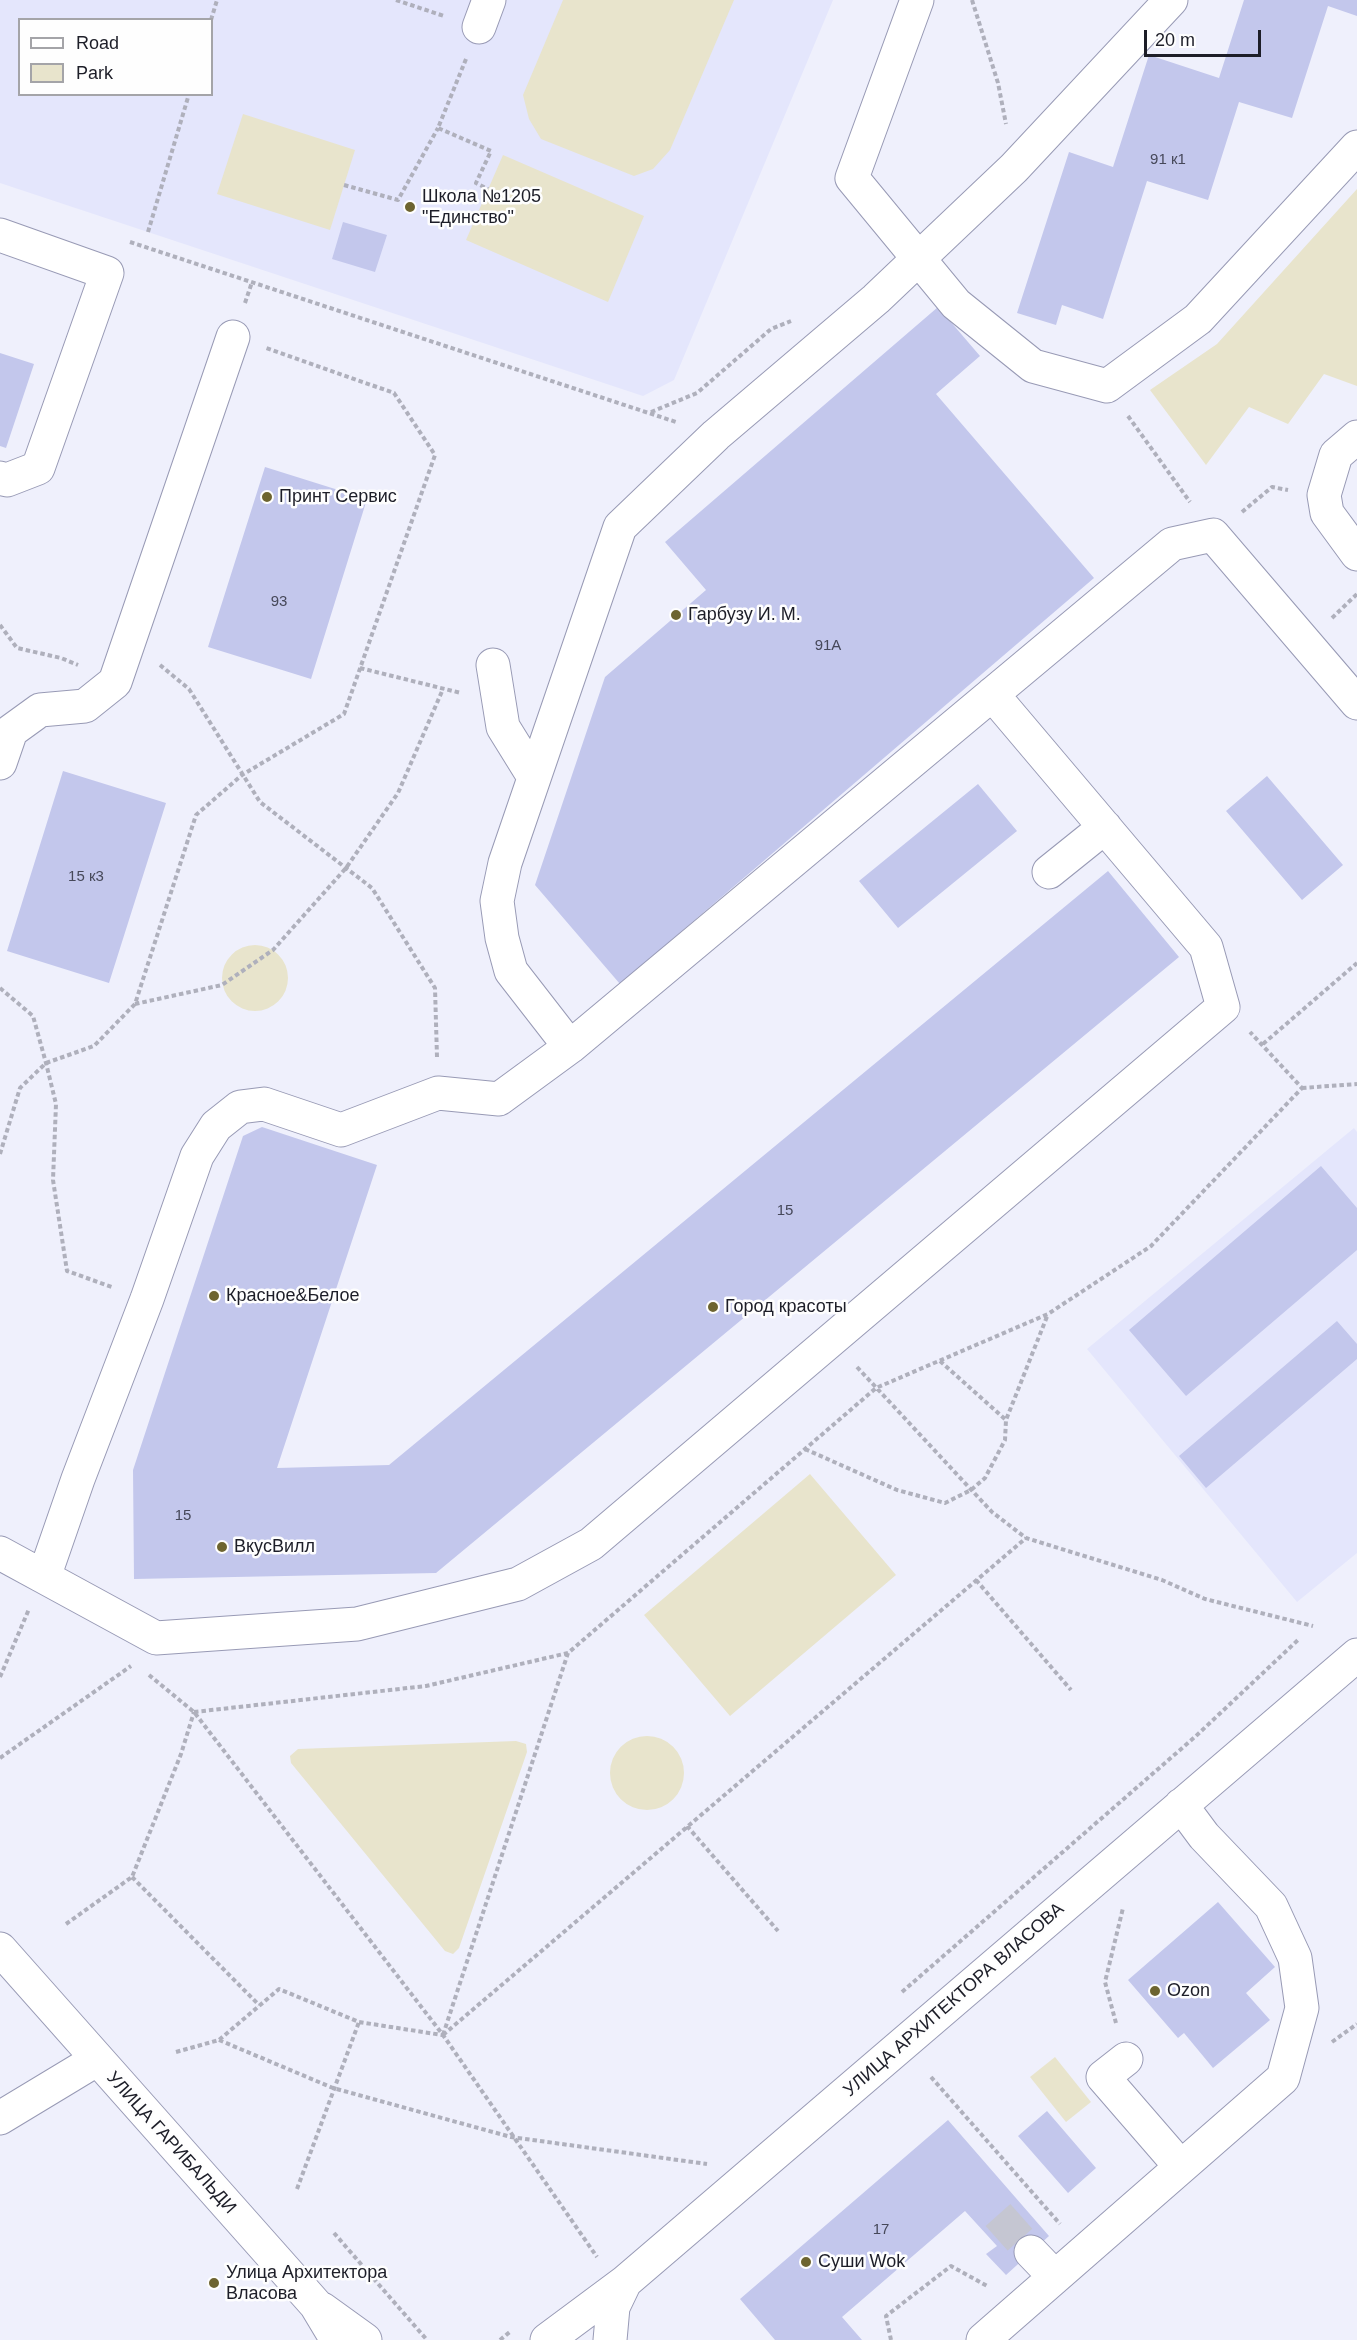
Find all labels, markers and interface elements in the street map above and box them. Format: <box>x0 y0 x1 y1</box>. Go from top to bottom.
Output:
legend <box>18 18 213 96</box>
scale bar <box>1147 18 1264 56</box>
text: 20 m <box>1155 30 1195 50</box>
text: Road <box>76 33 119 53</box>
text: Park <box>76 63 113 83</box>
house number: 91 к1 <box>1150 151 1186 169</box>
place label: Школа №1205 "Единство" <box>422 186 541 228</box>
marker: Школа №1205 "Единство" <box>403 200 417 214</box>
place label: Принт Сервис <box>279 486 397 508</box>
marker: Принт Сервис <box>260 490 274 504</box>
house number: 93 <box>271 593 287 611</box>
place label: Гарбузу И. М. <box>688 604 801 626</box>
marker: Гарбузу И. М. <box>669 608 683 622</box>
house number: 91А <box>815 637 841 655</box>
house number: 15 к3 <box>68 868 104 886</box>
house number: 15 <box>777 1202 793 1220</box>
place label: Красное&Белое <box>226 1285 359 1307</box>
marker: Красное&Белое <box>207 1289 221 1303</box>
place label: Город красоты <box>725 1296 847 1318</box>
marker: Город красоты <box>706 1300 720 1314</box>
house number: 15 <box>175 1507 191 1525</box>
place label: ВкусВилл <box>234 1536 315 1558</box>
marker: ВкусВилл <box>215 1540 229 1554</box>
street label: УЛИЦА АРХИТЕКТОРА ВЛАСОВА <box>839 1898 1069 2102</box>
place label: Ozon <box>1167 1980 1210 2002</box>
marker: Ozon <box>1148 1984 1162 1998</box>
street label: УЛИЦА ГАРИБАЛЬДИ <box>102 2068 240 2218</box>
house number: 17 <box>873 2221 889 2239</box>
place label: Суши Wok <box>818 2251 905 2273</box>
marker: Суши Wok <box>799 2255 813 2269</box>
place label: Улица Архитектора Власова <box>226 2262 387 2304</box>
marker: Улица Архитектора Власова <box>207 2276 221 2290</box>

